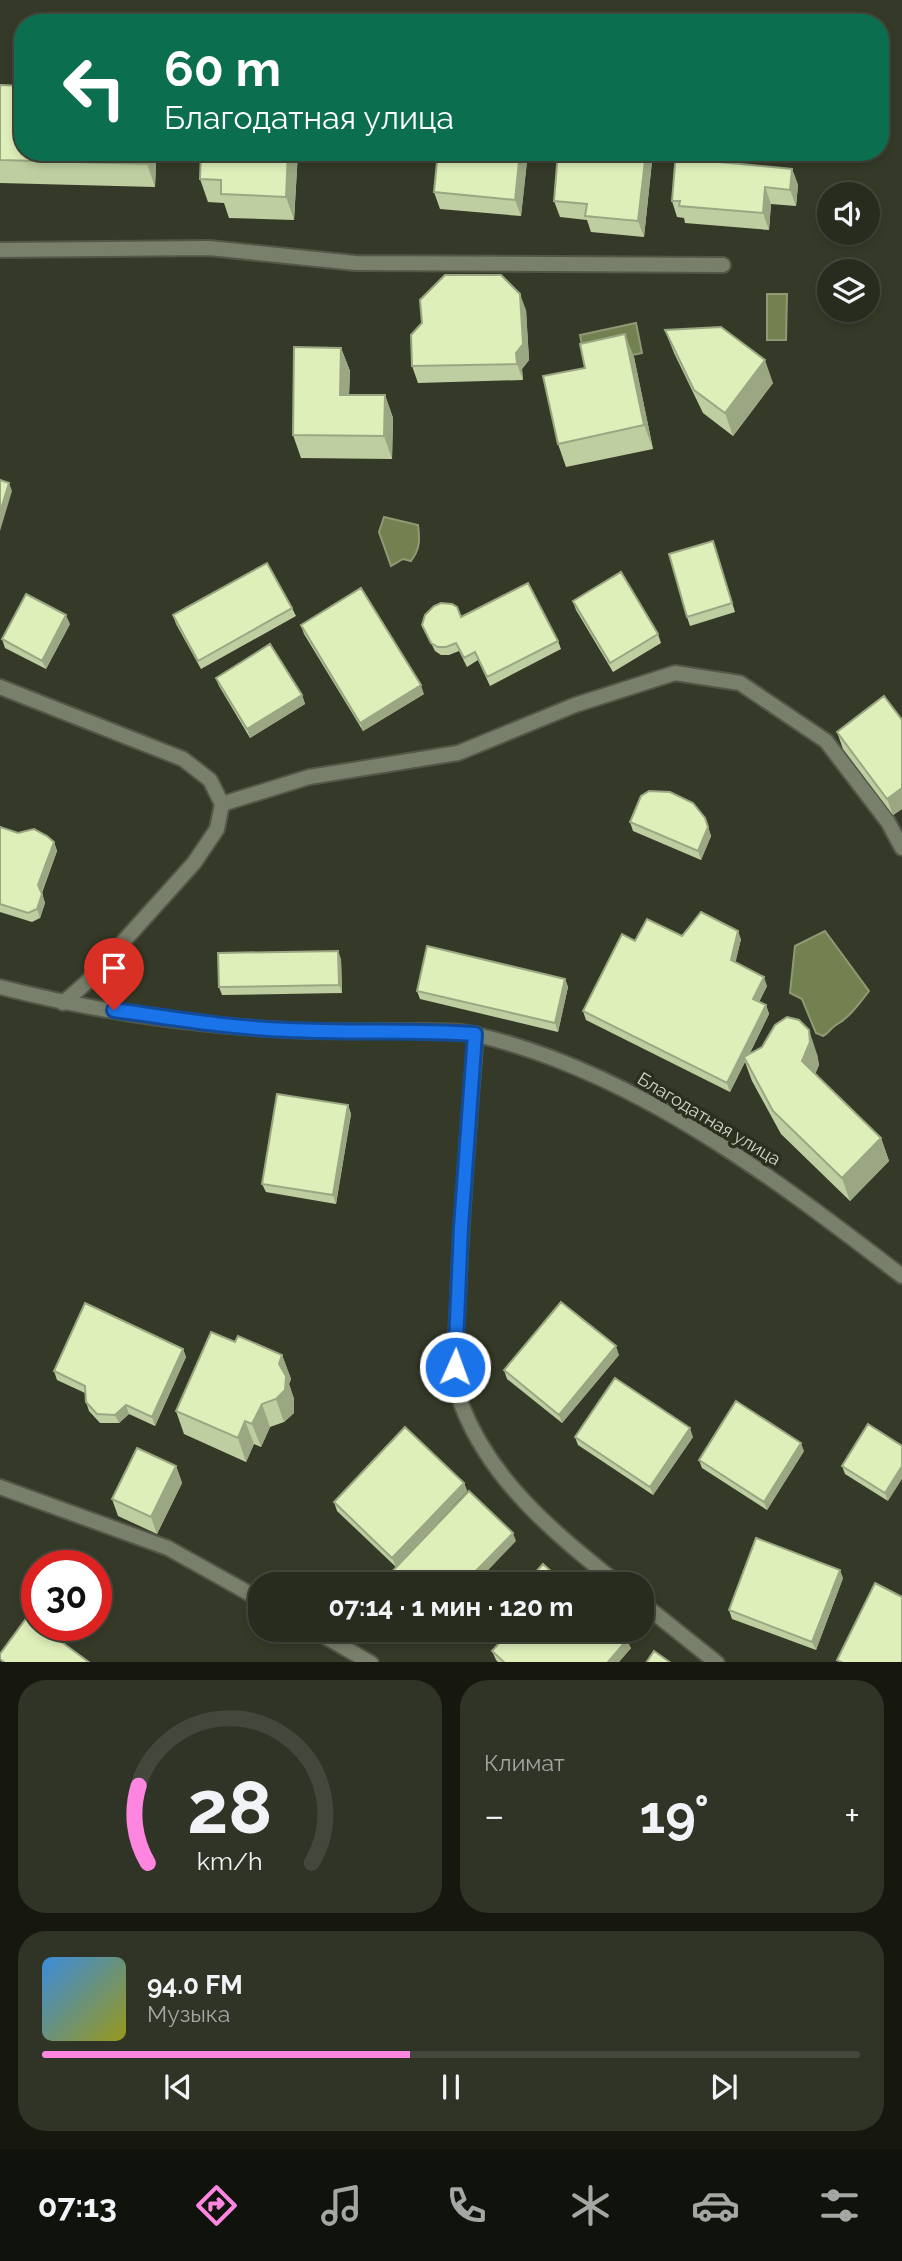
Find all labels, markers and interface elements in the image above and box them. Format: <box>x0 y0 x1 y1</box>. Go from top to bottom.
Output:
text: 60 m <box>164 40 281 97</box>
icon: left <box>49 42 140 133</box>
text: Благодатная улица <box>164 99 454 136</box>
map controls <box>817 182 880 322</box>
button: sound <box>817 182 880 245</box>
button: layers <box>817 259 880 322</box>
pin <box>84 938 144 1010</box>
icon: arrive <box>95 949 133 987</box>
street label: Благодатная улица <box>634 1068 785 1170</box>
position arrow <box>418 1330 492 1404</box>
speed limit sign: 30 <box>21 1550 112 1641</box>
text: 07:14 · 1 мин · 120 m <box>329 1592 573 1622</box>
text: Климат <box>484 1749 565 1776</box>
text: 28 <box>187 1765 273 1850</box>
text: 19° <box>640 1784 709 1845</box>
text: − <box>484 1793 504 1838</box>
text: + <box>844 1793 860 1838</box>
text: km/h <box>197 1845 263 1875</box>
text: 94.0 FM <box>147 1970 243 2000</box>
text: Музыка <box>147 2000 230 2027</box>
icon: previous <box>159 2068 197 2106</box>
icon: pause <box>432 2068 470 2106</box>
icon: next <box>705 2068 743 2106</box>
icon: directions <box>192 2181 241 2230</box>
icon: music <box>317 2181 366 2230</box>
icon: phone <box>442 2181 491 2230</box>
icon: climate <box>566 2181 615 2230</box>
icon: car <box>691 2181 740 2230</box>
icon: filters <box>815 2181 864 2230</box>
text: 07:13 <box>38 2187 117 2224</box>

